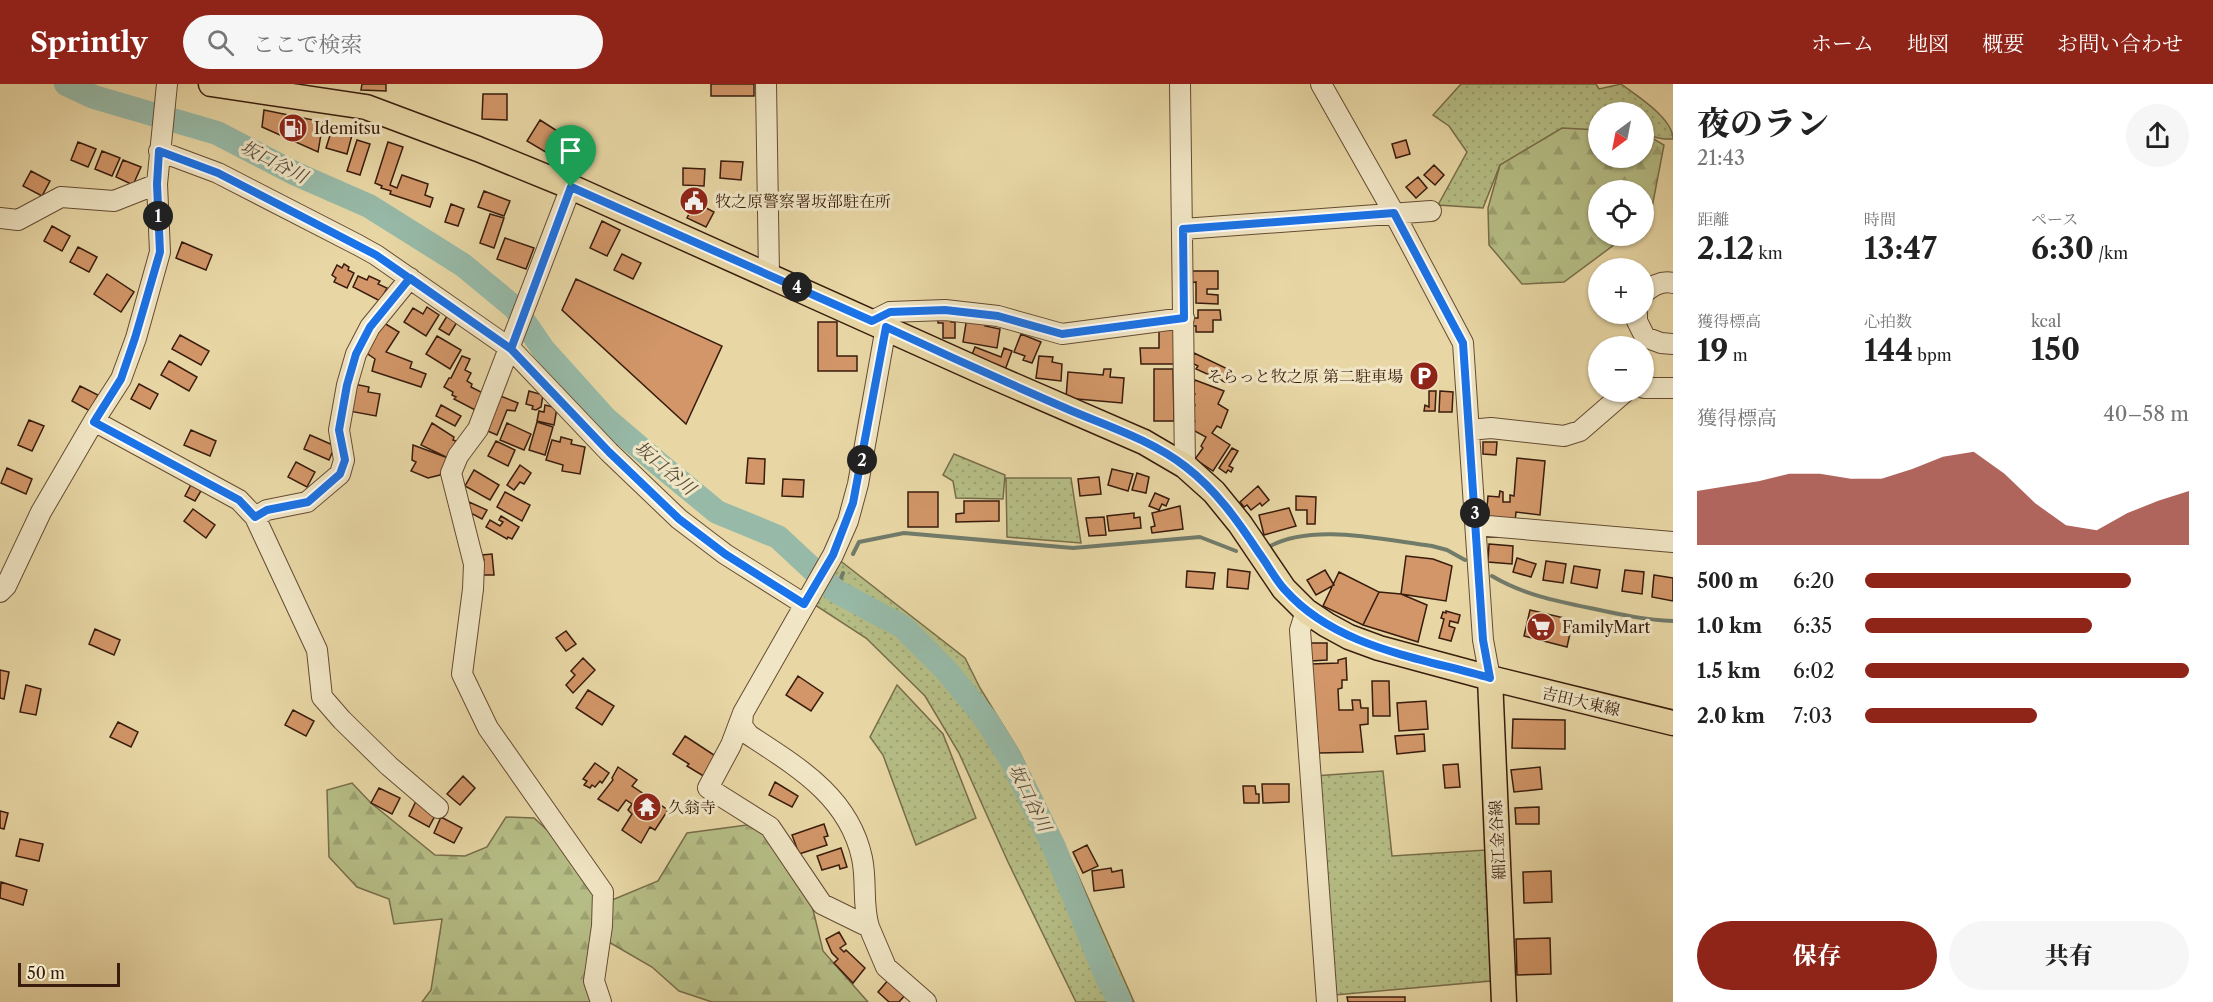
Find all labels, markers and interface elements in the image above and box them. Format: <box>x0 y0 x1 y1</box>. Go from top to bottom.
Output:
search box <box>183 15 603 69</box>
text: Sprintly <box>30 25 147 59</box>
icon: search <box>204 26 237 59</box>
text: ここで検索 <box>252 31 362 58</box>
text: ホーム <box>1811 31 1874 56</box>
text: 地図 <box>1907 31 1949 56</box>
text: 概要 <box>1982 31 2024 56</box>
text: お問い合わせ <box>2057 31 2183 56</box>
north arrow <box>1588 102 1654 168</box>
map controls <box>1588 102 1654 402</box>
text: 夜のラン <box>1697 103 1829 144</box>
button: share <box>2126 104 2189 167</box>
fuel station icon: Idemitsu <box>277 112 309 144</box>
place label: Idemitsu <box>314 118 381 138</box>
pin <box>545 125 596 187</box>
icon: arrive <box>554 134 587 167</box>
water label: 坂口谷川 <box>237 136 313 189</box>
text: 21:43 <box>1697 146 1745 170</box>
button: locate <box>1588 180 1654 246</box>
public building icon: 牧之原警察署坂部駐在所 <box>678 185 710 217</box>
place label: 牧之原警察署坂部駐在所 <box>715 191 891 211</box>
pin: 1 <box>143 201 173 231</box>
text: 1 <box>154 206 162 226</box>
text: 距離 <box>1697 209 1729 229</box>
text: 時間 <box>1864 209 1896 229</box>
text: ペース <box>2031 209 2078 229</box>
text: 2.12 <box>1697 230 1754 267</box>
text: 13:47 <box>1864 230 1937 267</box>
text: 6:30 <box>2031 230 2094 267</box>
text: km <box>1754 243 1783 263</box>
text: /km <box>2094 243 2128 263</box>
button: + <box>1588 258 1654 324</box>
pin: 4 <box>782 272 812 302</box>
text: 4 <box>792 277 802 297</box>
text: 獲得標高 <box>1697 311 1761 331</box>
text: 心拍数 <box>1864 311 1912 331</box>
text: kcal <box>2031 311 2061 331</box>
text: 150 <box>2031 331 2080 368</box>
text: 19 <box>1697 332 1728 369</box>
text: 144 <box>1864 332 1913 369</box>
button: − <box>1588 336 1654 402</box>
text: m <box>1728 345 1748 365</box>
text: bpm <box>1913 345 1952 365</box>
parking icon: そらっと牧之原 第二駐車場 <box>1408 360 1440 392</box>
place label: そらっと牧之原 第二駐車場 <box>1207 366 1403 386</box>
text: 40–58 m <box>2103 402 2189 426</box>
text: 獲得標高 <box>1697 406 1777 430</box>
water label: 坂口谷川 <box>630 436 701 501</box>
pin: 2 <box>847 445 877 475</box>
text: 2 <box>857 450 867 470</box>
pin: 3 <box>1460 498 1490 528</box>
text: 3 <box>1470 503 1480 523</box>
text: 500 m <box>1697 569 1758 593</box>
text: 6:20 <box>1793 569 1835 593</box>
supermarket icon: FamilyMart <box>1525 611 1557 643</box>
text: 1.0 km <box>1697 614 1762 638</box>
text: 6:35 <box>1793 614 1832 638</box>
place label: FamilyMart <box>1562 617 1650 637</box>
text: 1.5 km <box>1697 659 1761 683</box>
text: 6:02 <box>1793 659 1835 683</box>
street label: 吉田大東線 <box>1540 682 1622 720</box>
text: 2.0 km <box>1697 704 1765 728</box>
text: 7:03 <box>1793 704 1832 728</box>
water label: 坂口谷川 <box>1004 761 1057 837</box>
temple icon: 久翁寺 <box>631 791 663 823</box>
place label: 久翁寺 <box>668 797 716 817</box>
street label: 細江金谷線 <box>1485 800 1509 880</box>
button: 保存 <box>1697 921 1937 990</box>
button: 共有 <box>1949 921 2189 990</box>
scale bar <box>18 960 120 988</box>
text: 50 m <box>27 963 65 983</box>

